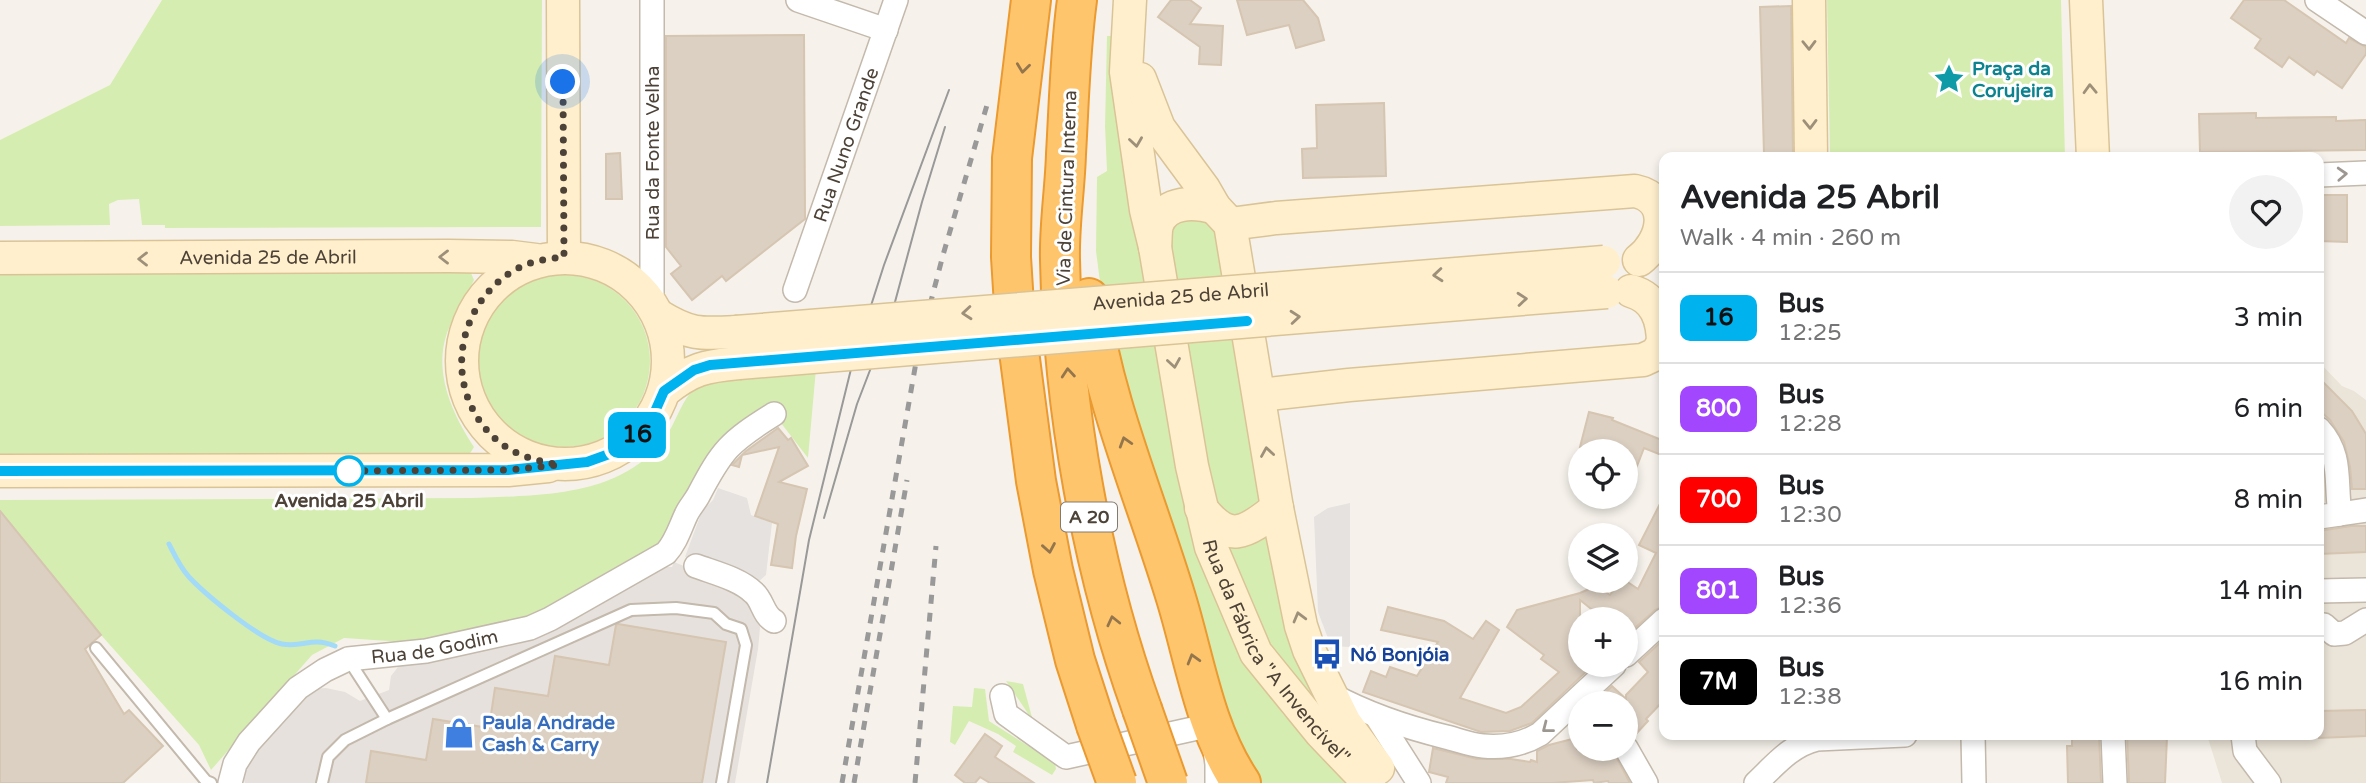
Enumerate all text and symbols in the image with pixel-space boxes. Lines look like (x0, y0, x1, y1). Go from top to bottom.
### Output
one-way arrow (1801, 40, 1817, 51)
place label: Praça da Corujeira (1972, 58, 2054, 103)
one-way arrow (1015, 62, 1030, 74)
place icon: Praça da Corujeira (1932, 62, 1966, 96)
your location (545, 64, 580, 99)
street label: Rua Nuno Grande (810, 65, 884, 225)
street label: Rua da Fonte Velha (642, 66, 664, 240)
one-way arrow (2082, 84, 2097, 95)
street label: Via de Cintura Interna (1053, 90, 1081, 286)
one-way arrow (1803, 119, 1818, 130)
one-way arrow (1129, 137, 1144, 148)
one-way arrow (2337, 166, 2348, 181)
button: heart (2229, 175, 2303, 249)
text: Avenida 25 Abril (1680, 178, 1940, 217)
text: Walk · 4 min · 260 m (1680, 224, 1901, 252)
street label: Avenida 25 de Abril (179, 246, 357, 269)
one-way arrow (438, 249, 448, 265)
one-way arrow (137, 251, 147, 267)
one-way arrow (1432, 267, 1443, 282)
street label: Avenida 25 de Abril (1091, 279, 1270, 315)
text: Bus (1778, 288, 1824, 319)
one-way arrow (1517, 292, 1528, 307)
text: 3 min (2234, 302, 2303, 333)
text: 16 (1703, 303, 1734, 332)
one-way arrow (961, 305, 972, 320)
one-way arrow (1290, 310, 1301, 325)
text: 12:25 (1778, 319, 1842, 347)
one-way arrow (1166, 357, 1181, 369)
one-way arrow (1061, 367, 1076, 378)
text: Bus (1778, 379, 1824, 410)
text: 6 min (2234, 393, 2303, 424)
text: 800 (1696, 394, 1741, 423)
text: 12:28 (1778, 410, 1842, 438)
line badge: 16 (606, 412, 668, 458)
text: 16 (622, 420, 652, 449)
one-way arrow (1119, 436, 1133, 449)
map controls (1568, 439, 1638, 761)
button: locate (1568, 439, 1638, 509)
one-way arrow (1260, 446, 1275, 458)
marker: Avenida 25 Abril (334, 456, 364, 486)
text: Bus (1778, 470, 1824, 501)
text: 8 min (2234, 484, 2303, 515)
text: 700 (1696, 485, 1741, 514)
place label: Avenida 25 Abril (274, 490, 424, 512)
text: 12:30 (1778, 501, 1842, 529)
road number: A 20 (1061, 503, 1117, 532)
button: layers (1568, 523, 1638, 593)
street label: Rua da Fábrica "A Invencível" (1198, 537, 1354, 768)
one-way arrow (1040, 542, 1055, 554)
text: Bus (1778, 561, 1824, 592)
text: 14 min (2217, 575, 2303, 606)
text: 801 (1696, 576, 1741, 605)
text: 12:36 (1778, 592, 1842, 620)
button: + (1568, 607, 1638, 677)
one-way arrow (1293, 611, 1307, 623)
one-way arrow (1107, 615, 1122, 627)
street label: Rua de Godim (370, 625, 500, 669)
bus stop icon: Nó Bonjóia (1310, 637, 1344, 671)
place label: Nó Bonjóia (1350, 644, 1449, 667)
text: Bus (1778, 652, 1824, 683)
one-way arrow (1187, 653, 1201, 665)
text: 16 min (2217, 666, 2303, 697)
text: 7M (1699, 667, 1738, 696)
text: 12:38 (1778, 683, 1842, 711)
button: − (1568, 691, 1638, 761)
place label: Paula Andrade Cash & Carry (482, 712, 615, 757)
shop icon: Paula Andrade Cash & Carry (442, 716, 476, 750)
one-way arrow (1542, 720, 1554, 733)

